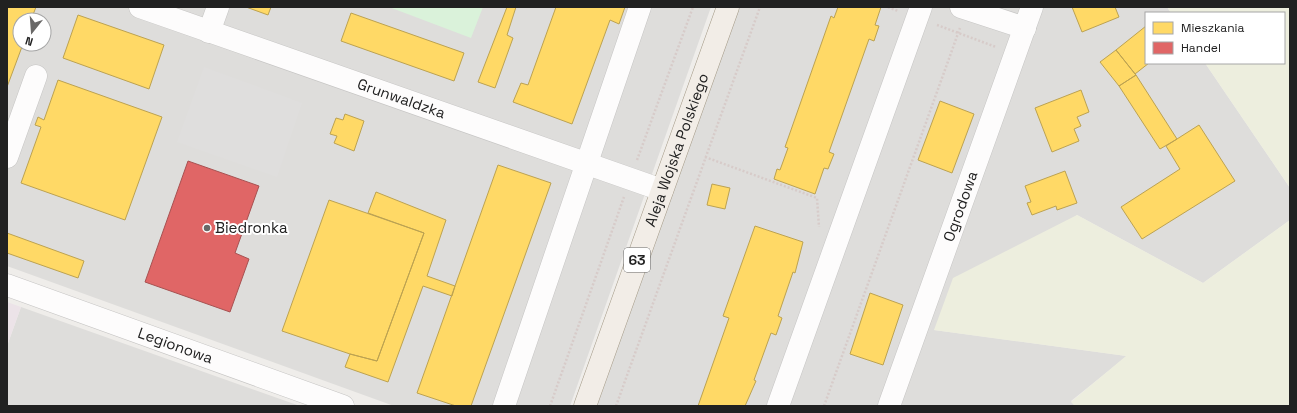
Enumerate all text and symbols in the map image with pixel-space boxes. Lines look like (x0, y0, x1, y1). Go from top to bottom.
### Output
north arrow (12, 12, 52, 52)
legend (1145, 12, 1285, 64)
text: Mieszkania (1181, 20, 1245, 36)
text: N (24, 34, 35, 49)
text: Handel (1181, 40, 1221, 56)
street label: Aleja Wojska Polskiego (640, 71, 713, 229)
street label: Grunwaldzka (355, 74, 449, 122)
street label: Ogrodowa (939, 168, 982, 244)
place label: Biedronka (215, 218, 288, 237)
marker: Biedronka (202, 223, 212, 233)
road number: 63 (624, 248, 650, 272)
street label: Legionowa (135, 323, 216, 368)

